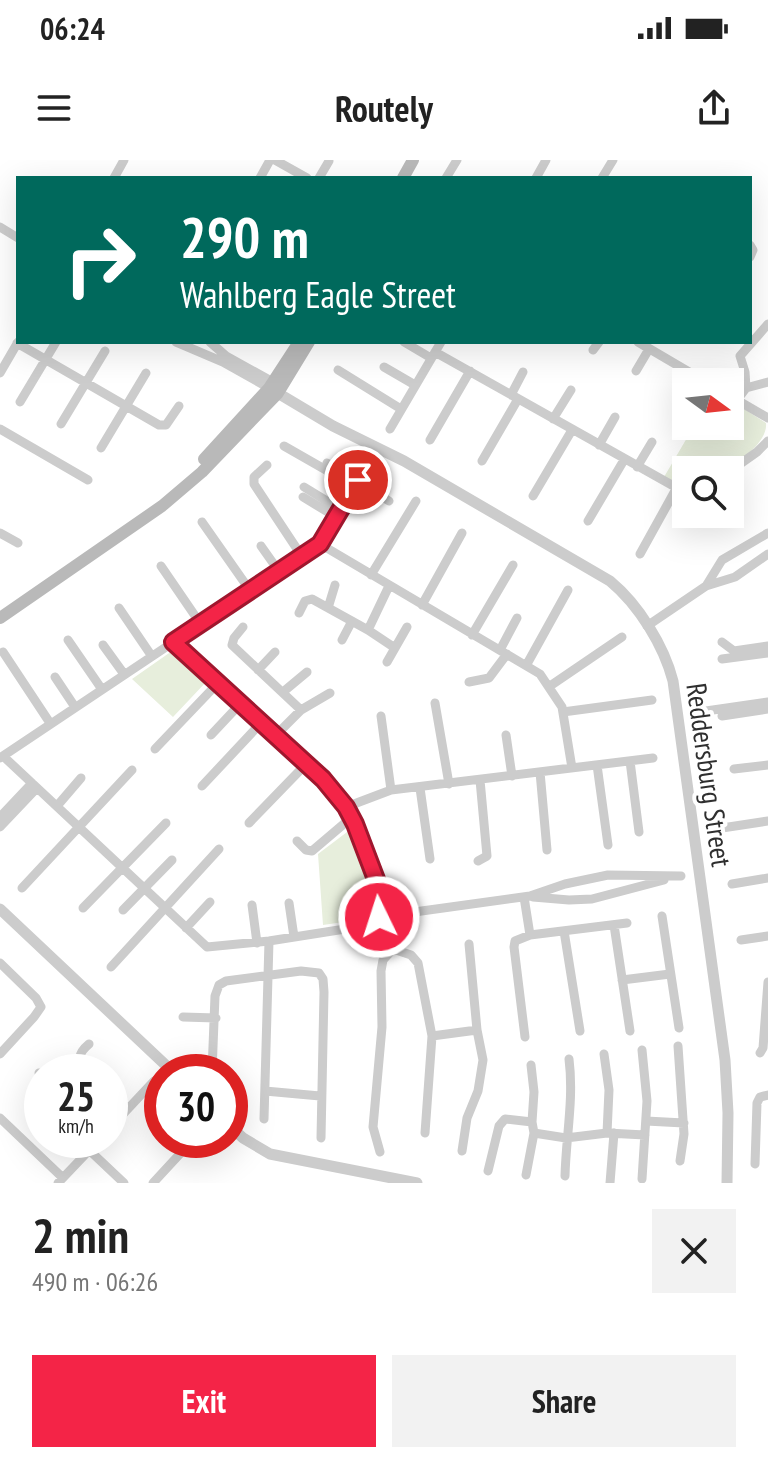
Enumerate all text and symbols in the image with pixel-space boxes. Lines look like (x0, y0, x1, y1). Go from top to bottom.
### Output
text: 06:24 (40, 9, 105, 48)
text: Routely (335, 85, 433, 132)
icon: menu (32, 86, 76, 130)
icon: share (692, 86, 736, 130)
text: 290 m (180, 201, 309, 273)
icon: right (48, 208, 152, 312)
text: Wahlberg Eagle Street (180, 271, 456, 318)
north arrow (672, 368, 744, 440)
map controls (672, 368, 744, 528)
pin (324, 446, 392, 514)
button: search (672, 456, 744, 528)
icon: arrive (336, 458, 380, 502)
street label: Reddersburg Street (678, 681, 741, 869)
position arrow (337, 875, 421, 959)
speed limit sign: 30 (144, 1054, 248, 1158)
text: 25 (57, 1070, 95, 1122)
text: km/h (58, 1113, 94, 1139)
text: 2 min (32, 1204, 129, 1266)
button: close (652, 1209, 736, 1293)
text: 490 m · 06:26 (32, 1265, 158, 1298)
button: Exit (32, 1355, 376, 1447)
button: Share (392, 1355, 736, 1447)

